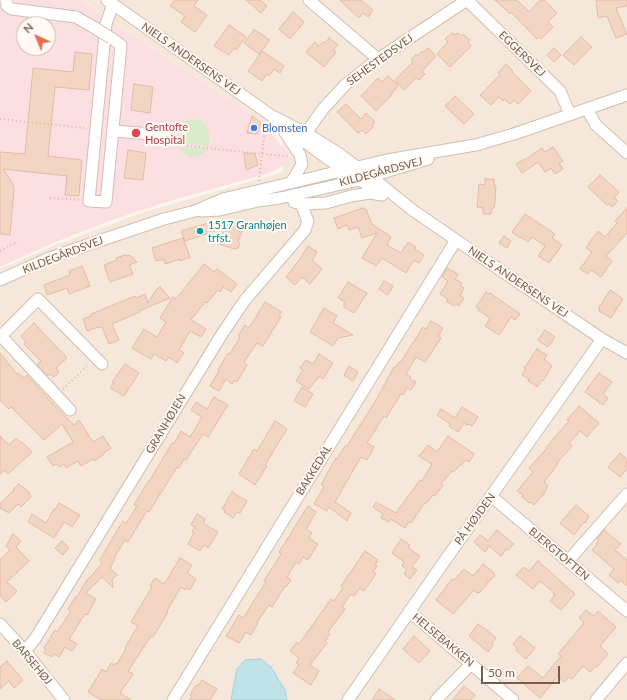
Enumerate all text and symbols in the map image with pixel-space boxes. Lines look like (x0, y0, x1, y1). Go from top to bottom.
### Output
north arrow (16, 16, 56, 56)
text: N (20, 20, 36, 35)
street label: NIELS ANDERSENS VEJ (139, 20, 243, 98)
street label: EGGERSVEJ (496, 28, 548, 80)
street label: SEHESTEDSVEJ (344, 32, 416, 88)
place label: Gentofte Hospital (145, 120, 188, 146)
place label: Blomsten (262, 121, 308, 135)
marker: Blomsten (249, 123, 259, 133)
marker: Gentofte Hospital (130, 127, 142, 139)
street label: KILDEGÅRDSVEJ (338, 155, 424, 189)
place label: 1517 Granhøjen trfst. (208, 218, 287, 244)
marker: 1517 Granhøjen trfst. (195, 226, 205, 236)
street label: KILDEGÅRDSVEJ (21, 234, 105, 276)
street label: NIELS ANDERSENS VEJ (466, 244, 570, 320)
street label: GRANHØJEN (143, 392, 189, 456)
street label: BAKKEDAL (293, 442, 335, 498)
street label: PÅ HØJDEN (452, 490, 498, 548)
street label: BJERGTOFTEN (526, 525, 592, 583)
street label: HELSEBAKKEN (409, 610, 477, 670)
street label: BARSEHØJ (9, 637, 55, 687)
scale bar (483, 658, 562, 684)
text: 50 m (488, 665, 515, 680)

